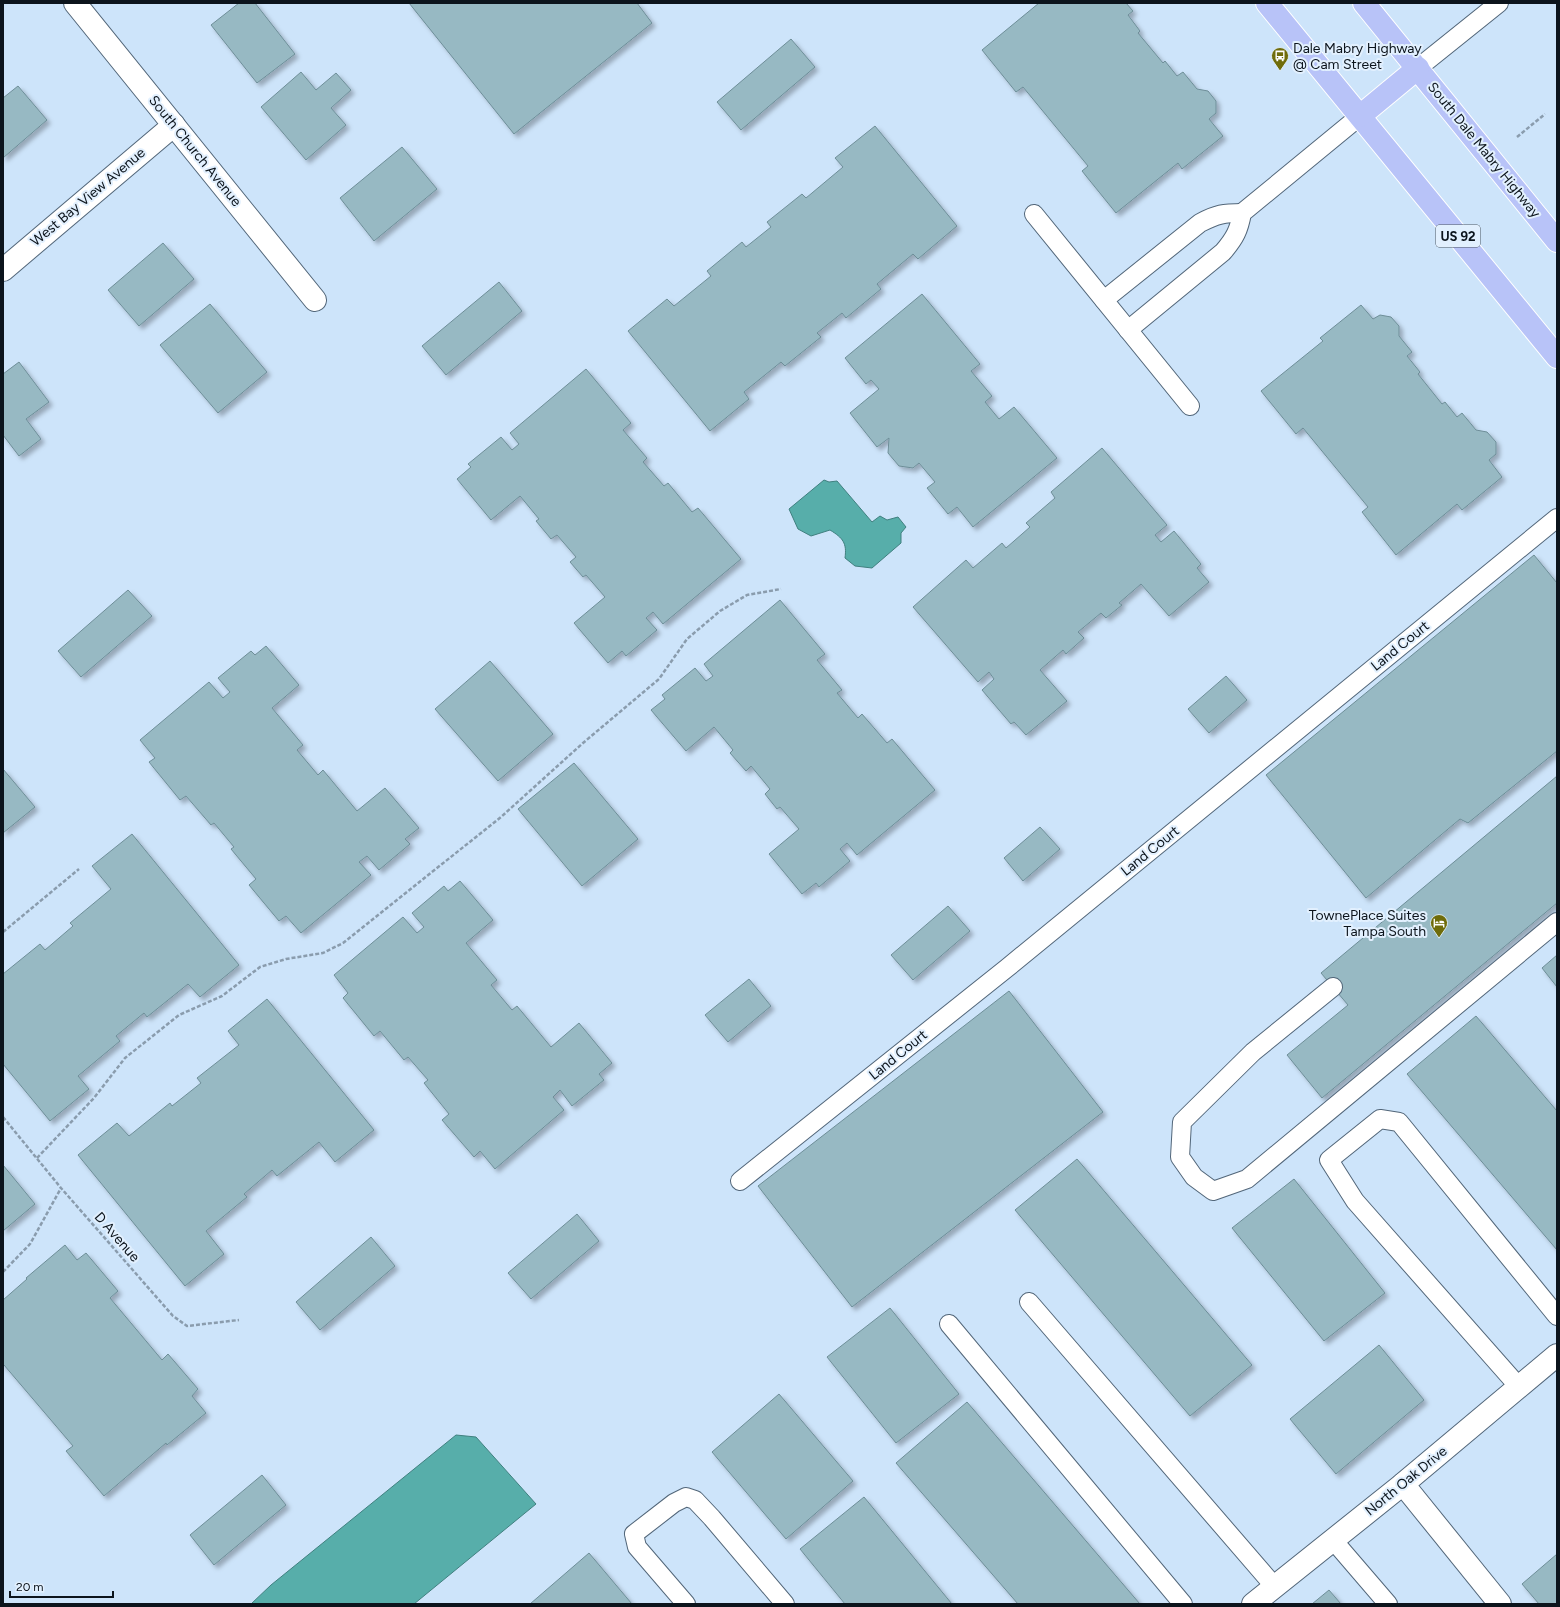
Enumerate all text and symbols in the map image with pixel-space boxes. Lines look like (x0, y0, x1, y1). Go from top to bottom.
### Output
place label: Dale Mabry Highway @ Cam Street (1293, 40, 1422, 73)
bus stop icon: Dale Mabry Highway @ Cam Street (1270, 46, 1290, 71)
street label: South Dale Mabry Highway (1424, 79, 1544, 222)
street label: South Church Avenue (145, 92, 245, 210)
street label: West Bay View Avenue (27, 144, 149, 250)
road number: US 92 (1436, 225, 1480, 247)
street label: Land Court (1367, 617, 1433, 675)
street label: Land Court (1117, 822, 1183, 880)
place label: TownePlace Suites Tampa South (1309, 907, 1426, 940)
hotel icon: TownePlace Suites Tampa South (1429, 913, 1449, 938)
street label: Land Court (865, 1026, 931, 1084)
street label: D Avenue (91, 1209, 143, 1266)
street label: North Oak Drive (1361, 1442, 1451, 1519)
scale bar (10, 1573, 113, 1599)
text: 20 m (16, 1580, 44, 1594)

